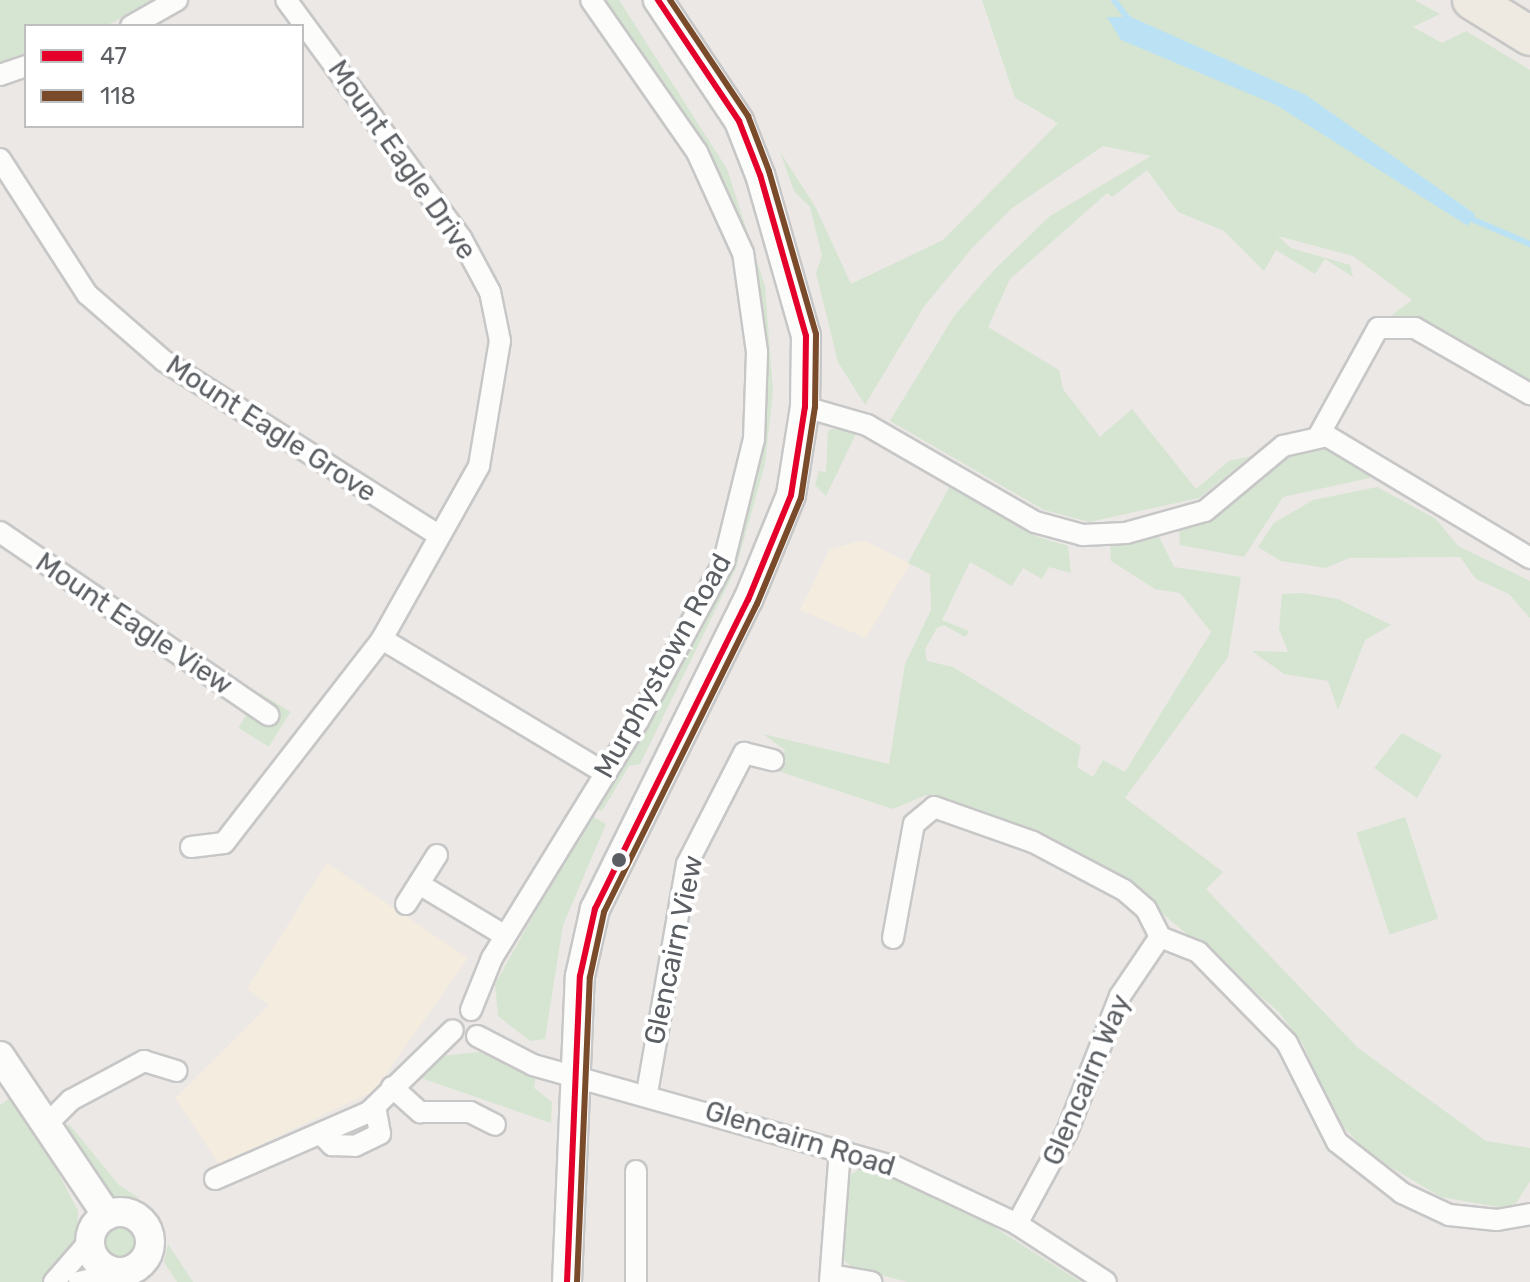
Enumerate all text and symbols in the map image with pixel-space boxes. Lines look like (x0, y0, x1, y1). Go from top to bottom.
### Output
legend (24, 24, 304, 128)
text: 47 (100, 42, 127, 70)
street label: Mount Eagle Drive (321, 54, 483, 266)
text: 118 (100, 82, 136, 110)
street label: Mount Eagle Grove (160, 348, 382, 510)
street label: Mount Eagle View (29, 545, 239, 703)
street label: Murphystown Road (587, 548, 739, 784)
unlabelled marker (611, 852, 627, 868)
street label: Glencairn View (637, 852, 711, 1048)
street label: Glencairn Way (1036, 989, 1138, 1171)
street label: Glencairn Road (701, 1094, 899, 1184)

